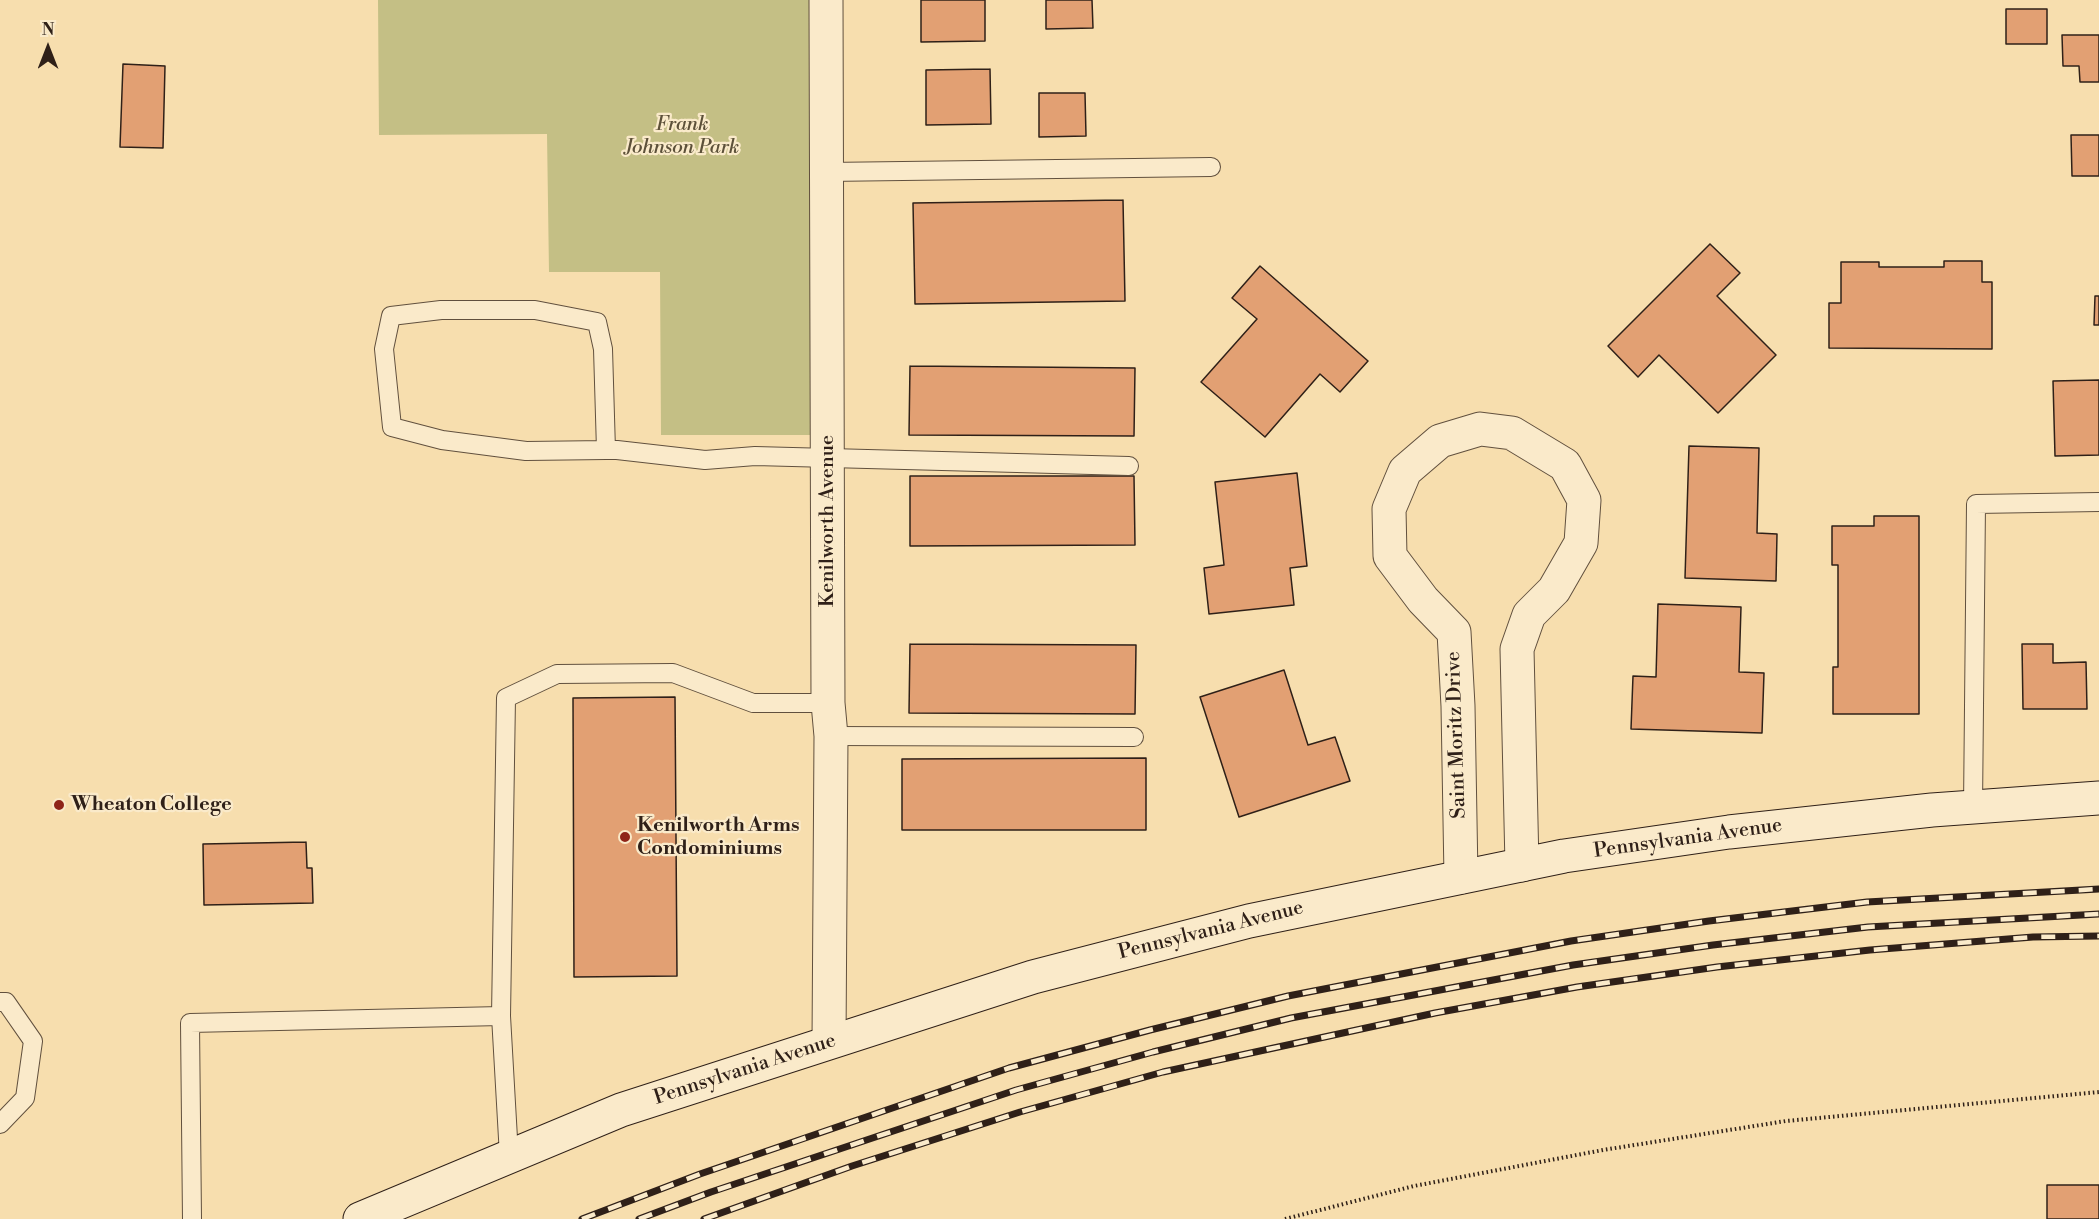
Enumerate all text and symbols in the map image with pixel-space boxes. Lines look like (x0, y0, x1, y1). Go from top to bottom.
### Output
north arrow (18, 18, 78, 78)
text: N (42, 20, 54, 40)
park label: Frank Johnson Park (625, 113, 739, 160)
street label: Kenilworth Avenue (816, 435, 840, 607)
street label: Saint Moritz Drive (1442, 651, 1472, 819)
place label: Wheaton College (71, 793, 232, 817)
marker: Wheaton College (52, 798, 66, 812)
place label: Kenilworth Arms Condominiums (637, 814, 800, 861)
street label: Pennsylvania Avenue (1592, 814, 1784, 864)
marker: Kenilworth Arms Condominiums (618, 830, 632, 844)
street label: Pennsylvania Avenue (1116, 896, 1306, 966)
street label: Pennsylvania Avenue (651, 1029, 839, 1111)

